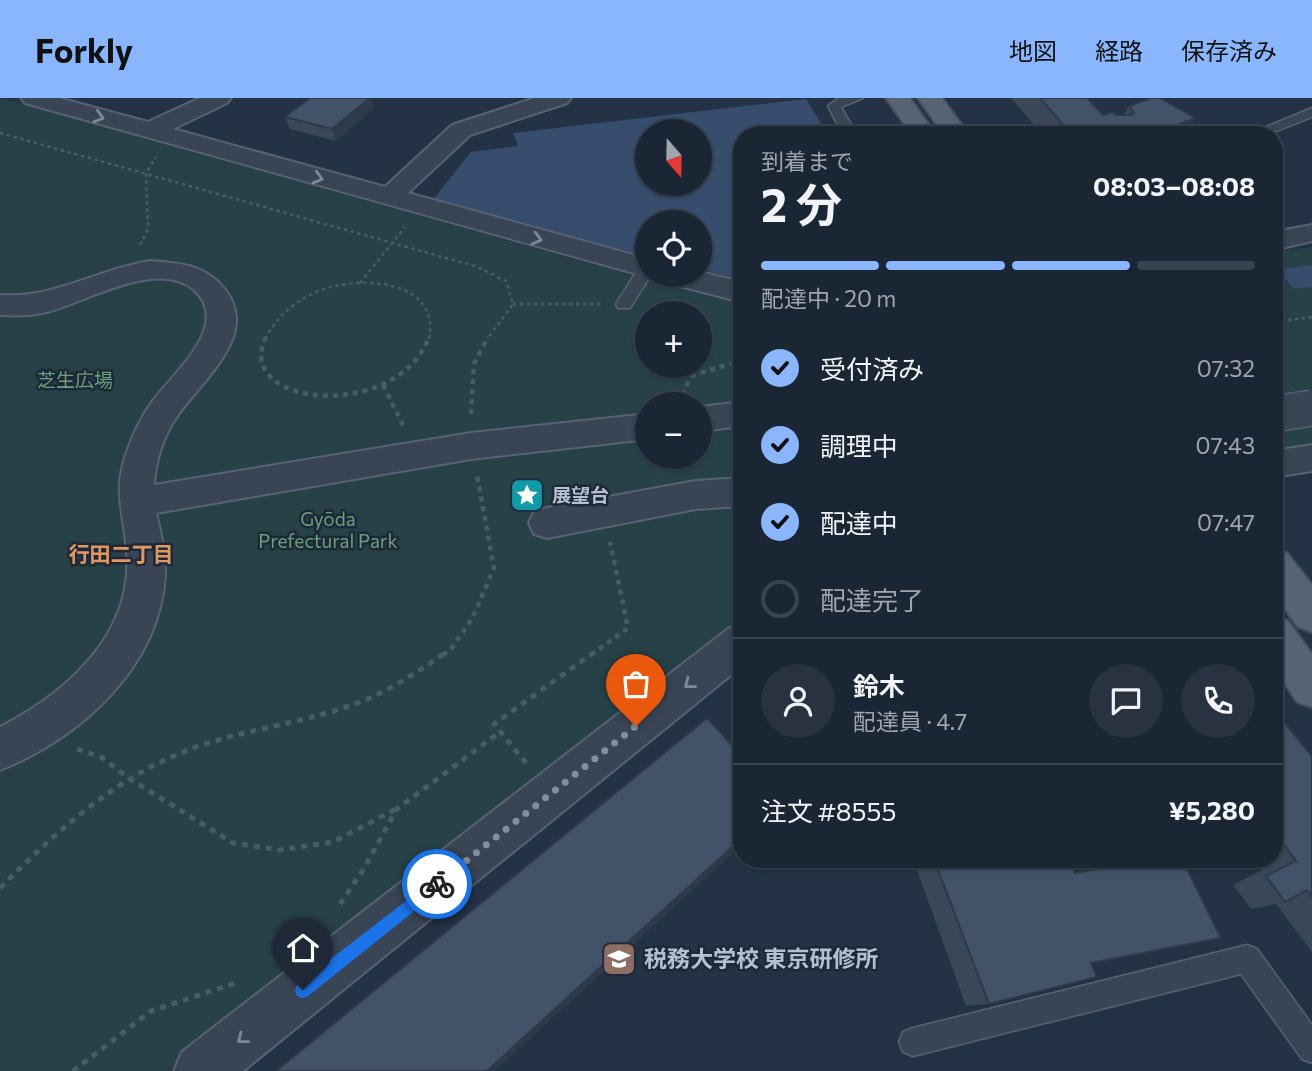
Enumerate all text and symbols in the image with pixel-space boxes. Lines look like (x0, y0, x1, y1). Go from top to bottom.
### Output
text: Forkly (35, 29, 133, 70)
text: 地図 (1009, 36, 1057, 65)
text: 経路 (1095, 36, 1143, 65)
text: 保存済み (1181, 36, 1277, 65)
one-way arrow (93, 108, 105, 123)
north arrow (635, 119, 712, 196)
map controls (635, 119, 712, 469)
text: 到着まで (761, 147, 853, 175)
one-way arrow (312, 170, 324, 184)
text: 08:03–08:08 (1093, 170, 1255, 201)
text: 2 分 (761, 175, 842, 231)
button: locate (635, 210, 712, 287)
one-way arrow (531, 230, 543, 245)
text: 配達中 · 20 m (761, 284, 896, 312)
button: + (635, 301, 712, 378)
icon: check (761, 349, 799, 387)
text: 受付済み (820, 353, 924, 384)
text: 07:32 (1197, 354, 1255, 382)
park label: 芝生広場 (37, 368, 113, 391)
button: − (635, 392, 712, 469)
icon: check (761, 426, 799, 464)
text: 調理中 (820, 430, 898, 461)
text: 07:43 (1196, 431, 1255, 459)
place icon: 展望台 (508, 476, 546, 514)
place label: 展望台 (552, 483, 609, 506)
icon: check (761, 503, 799, 541)
park label: Gyōda Prefectural Park (258, 507, 398, 552)
text: 配達中 (820, 507, 898, 538)
text: 07:47 (1197, 508, 1255, 536)
district label: 行田二丁目 (69, 541, 174, 566)
text: 配達完了 (820, 584, 924, 615)
pin (606, 654, 666, 726)
button: person (761, 664, 835, 738)
button: chat (1089, 664, 1163, 738)
button: phone (1181, 664, 1255, 738)
icon: bag (617, 665, 655, 703)
text: 鈴木 (853, 670, 905, 701)
one-way arrow (684, 676, 697, 688)
text: 配達員 · 4.7 (853, 707, 967, 735)
text: ¥5,280 (1169, 794, 1255, 825)
text: 注文 #8555 (761, 795, 896, 826)
courier (402, 849, 472, 919)
icon: bike (418, 865, 456, 903)
pin (273, 918, 333, 990)
icon: home (284, 929, 322, 967)
school or university icon: 税務大学校 東京研修所 (600, 940, 638, 978)
place label: 税務大学校 東京研修所 (644, 944, 878, 972)
one-way arrow (237, 1030, 249, 1043)

